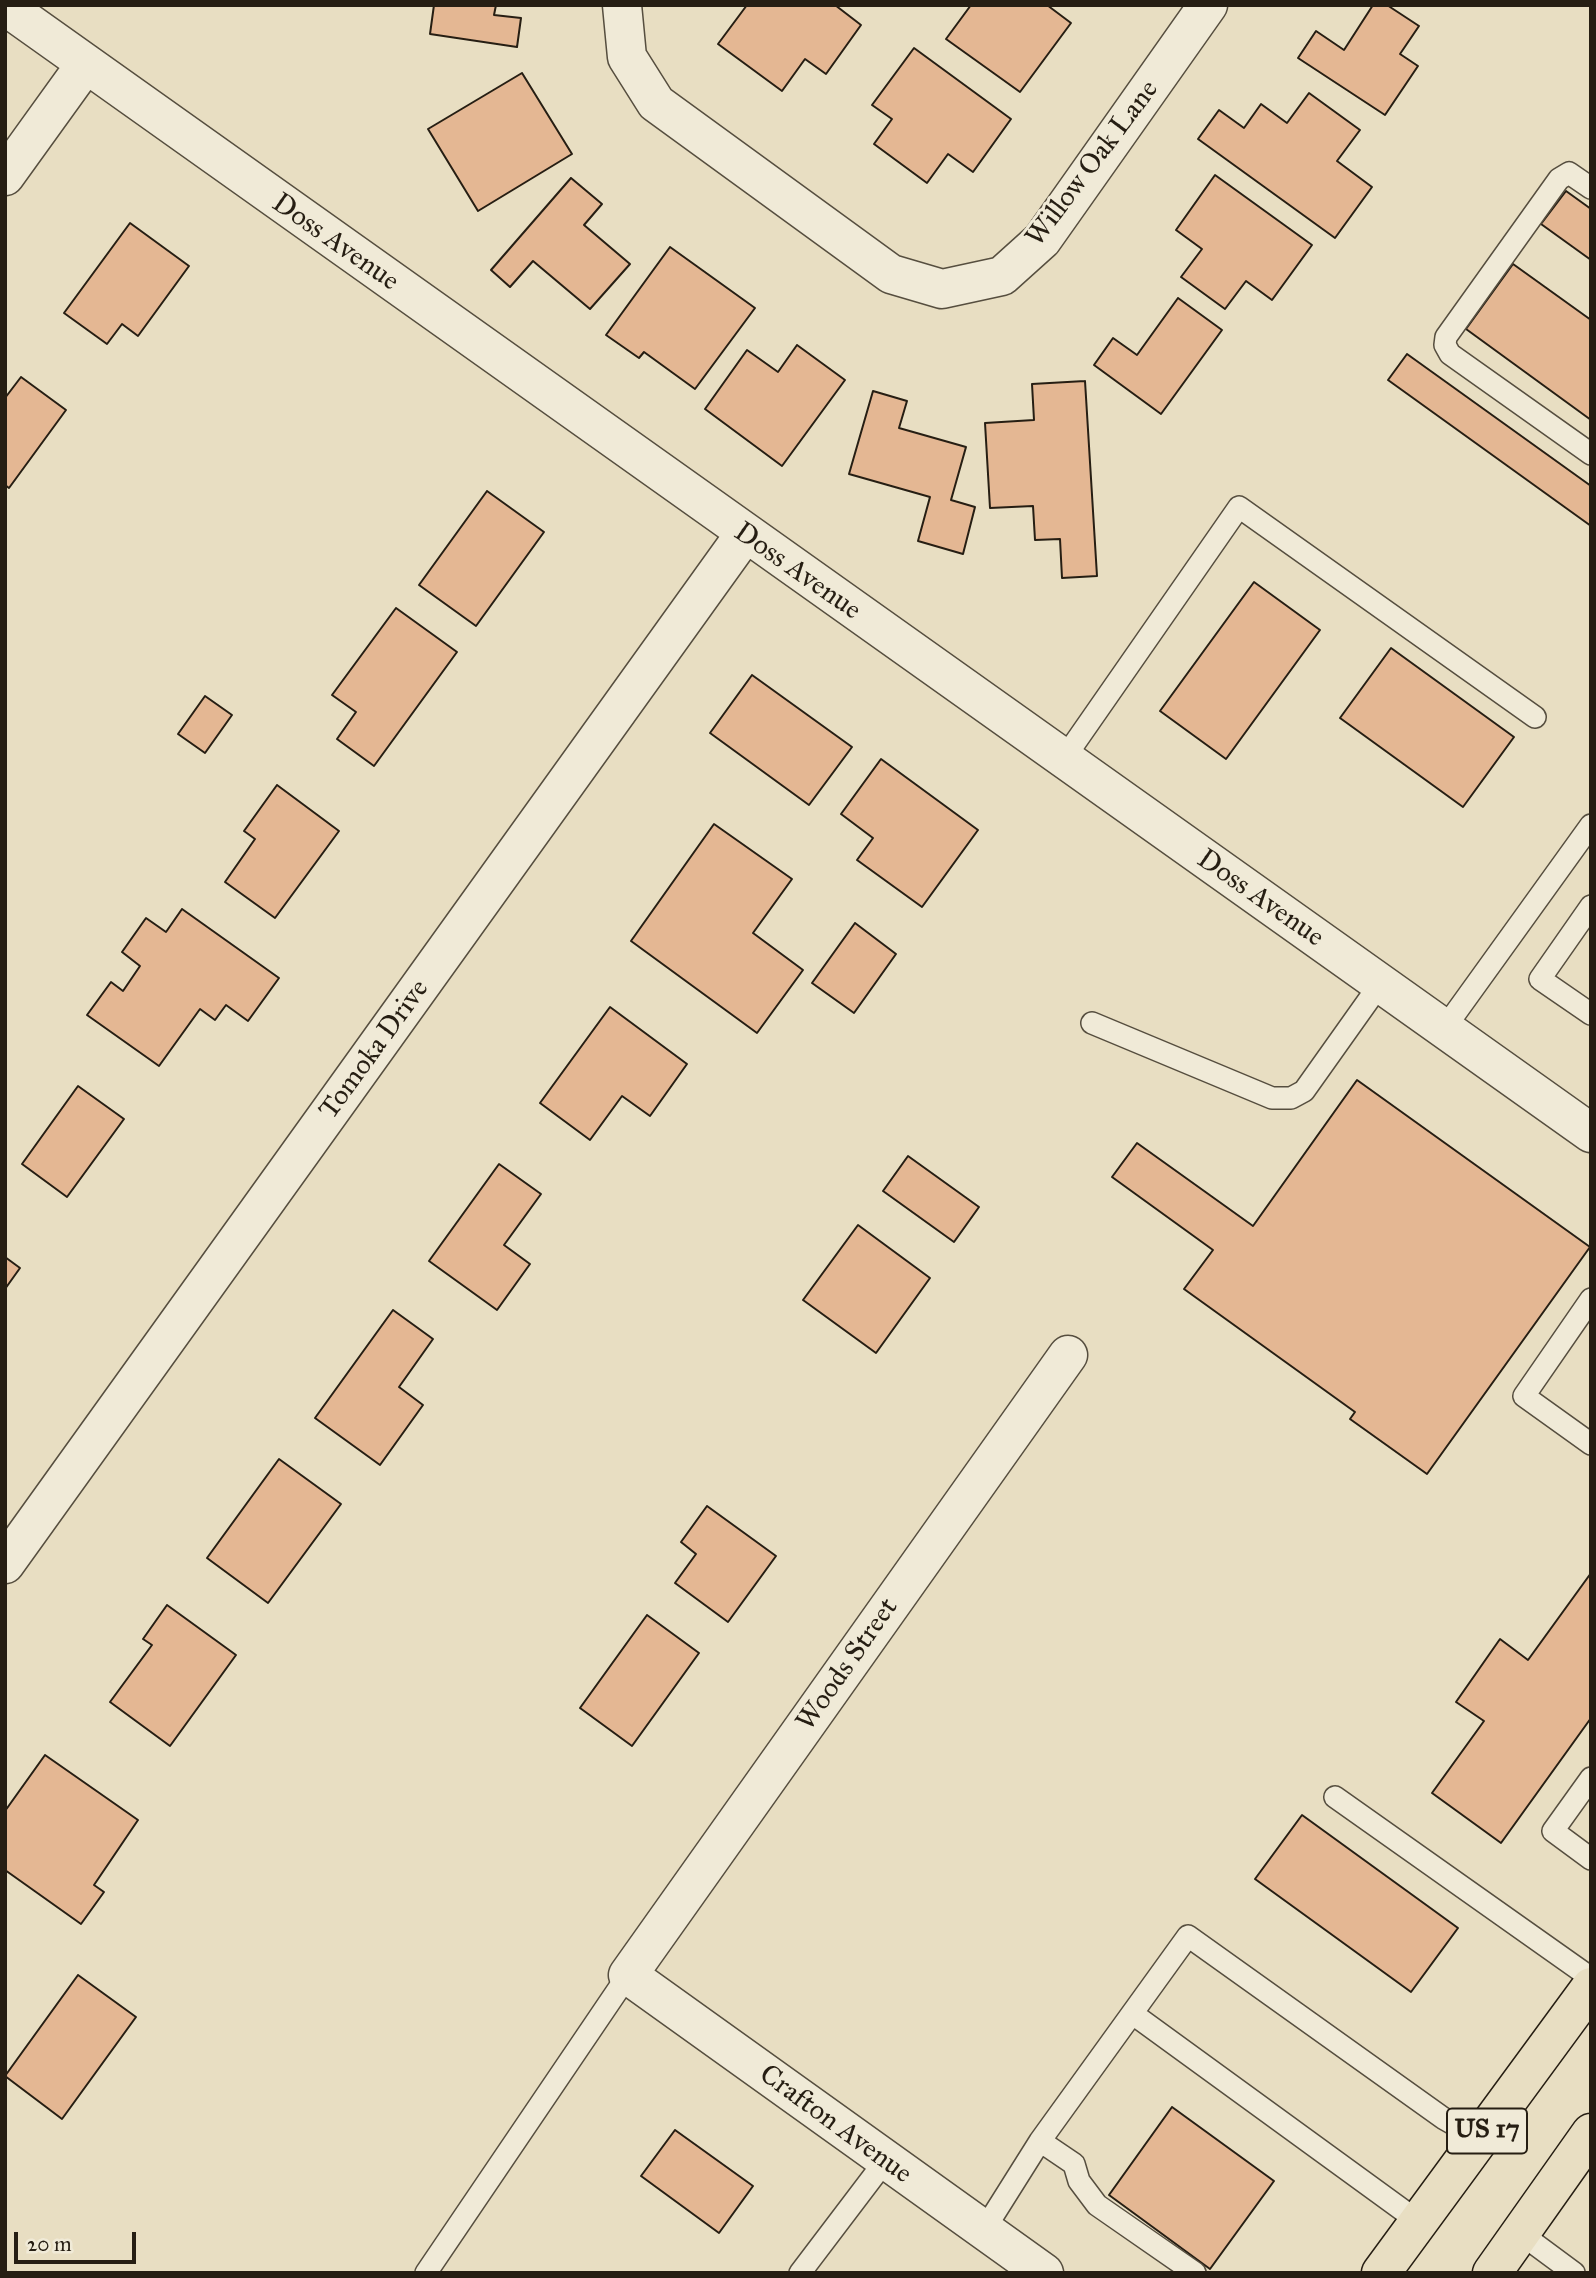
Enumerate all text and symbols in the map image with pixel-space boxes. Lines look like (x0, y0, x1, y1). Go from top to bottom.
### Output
street label: Willow Oak Lane (1020, 74, 1166, 254)
street label: Doss Avenue (265, 187, 405, 299)
street label: Doss Avenue (727, 516, 867, 628)
street label: Doss Avenue (1190, 843, 1330, 955)
street label: Tomoka Drive (313, 974, 437, 1126)
street label: Woods Street (790, 1592, 906, 1738)
street label: Crafton Avenue (752, 2058, 918, 2192)
road number: US 17 (1447, 2108, 1527, 2154)
scale bar (18, 2218, 140, 2262)
text: 20 m (27, 2231, 72, 2257)

